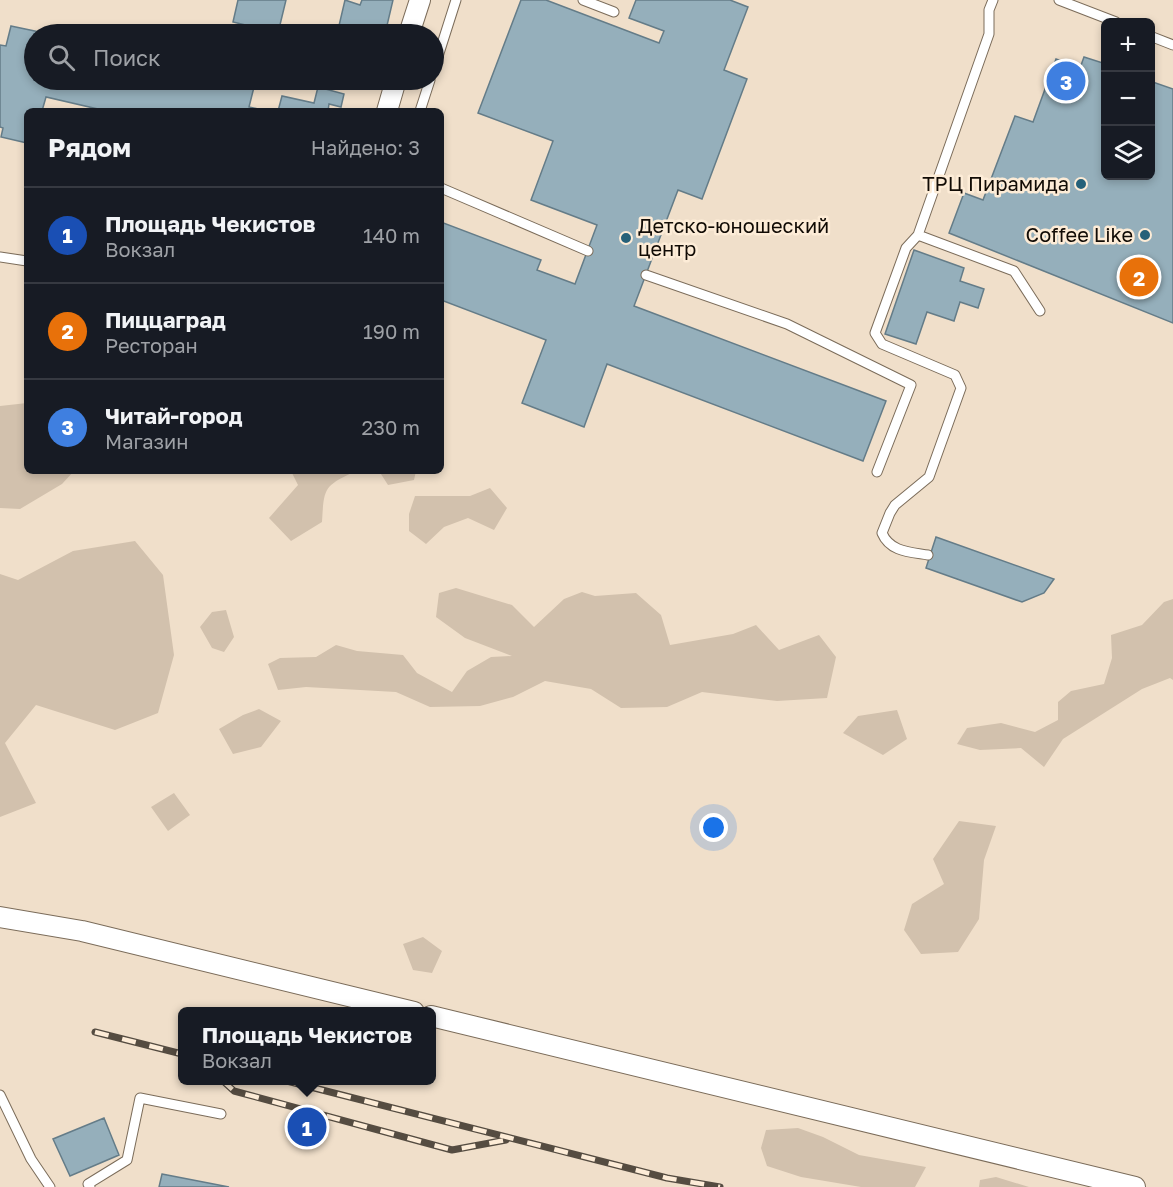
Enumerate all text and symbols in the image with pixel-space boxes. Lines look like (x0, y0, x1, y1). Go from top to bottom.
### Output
map controls (1101, 18, 1155, 180)
button: + (1101, 18, 1155, 72)
search box (24, 24, 444, 90)
icon: search (45, 41, 78, 74)
text: Поиск (93, 44, 161, 71)
pin: 3 (1046, 58, 1086, 104)
button: − (1101, 72, 1155, 126)
button: layers (1101, 126, 1155, 180)
text: Рядом (48, 132, 131, 163)
text: Найдено: 3 (311, 135, 420, 159)
place label: ТРЦ Пирамида (922, 171, 1069, 195)
marker: ТРЦ Пирамида (1074, 177, 1088, 191)
text: Площадь Чекистов (105, 210, 315, 237)
place label: Детско-юношеский центр (638, 213, 829, 260)
place label: Coffee Like (1026, 222, 1133, 246)
text: 1 (62, 223, 73, 247)
text: 140 m (363, 223, 420, 247)
marker: Coffee Like (1138, 228, 1152, 242)
marker: Детско-юношеский центр (619, 231, 633, 245)
text: Вокзал (105, 237, 175, 261)
pin: 2 (1120, 254, 1158, 300)
text: Пиццаград (105, 306, 226, 333)
text: 2 (61, 319, 74, 343)
text: 190 m (363, 319, 420, 343)
text: Ресторан (105, 333, 198, 357)
text: Читай-город (105, 402, 242, 429)
text: 3 (61, 415, 74, 439)
text: 230 m (362, 415, 420, 439)
text: Магазин (105, 429, 189, 453)
your location (699, 813, 728, 842)
popup (178, 1007, 436, 1085)
text: Площадь Чекистов (202, 1021, 412, 1048)
text: Вокзал (202, 1048, 272, 1072)
pin: 1 (288, 1104, 326, 1150)

